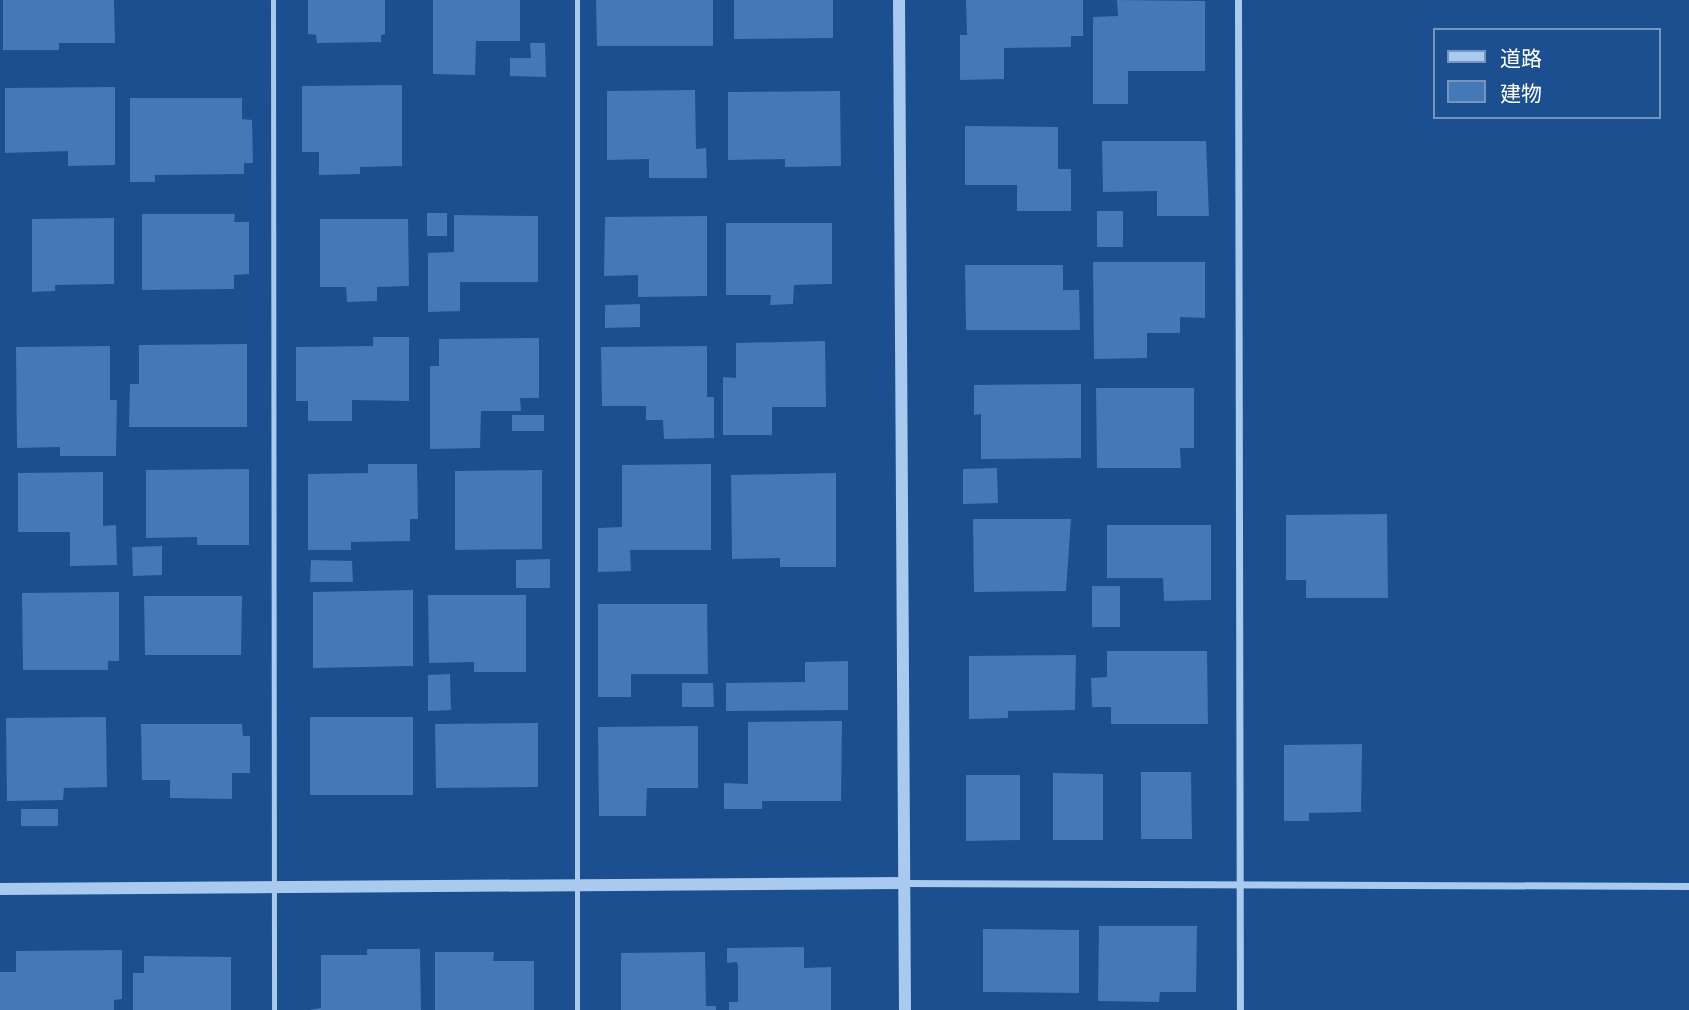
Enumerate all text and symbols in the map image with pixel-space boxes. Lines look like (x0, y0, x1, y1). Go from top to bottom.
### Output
legend (1434, 28, 1661, 119)
text: 道路 (1500, 45, 1542, 70)
text: 建物 (1500, 80, 1542, 105)

